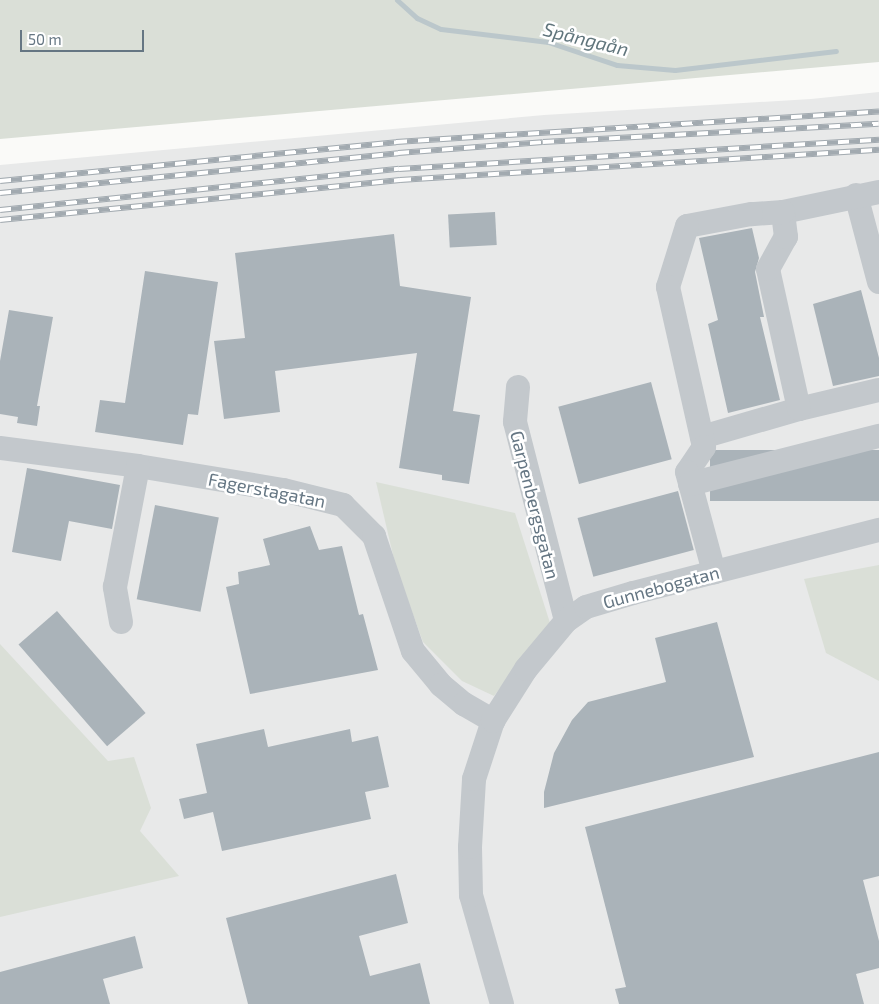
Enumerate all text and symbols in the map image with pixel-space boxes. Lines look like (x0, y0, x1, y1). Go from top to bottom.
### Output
water label: Spångaån (541, 17, 631, 61)
scale bar (22, 20, 146, 52)
text: 50 m (28, 30, 62, 48)
street label: Garpenbergsgatan (506, 429, 564, 581)
street label: Fagerstagatan (207, 468, 327, 512)
street label: Gunnebogatan (600, 561, 722, 613)

